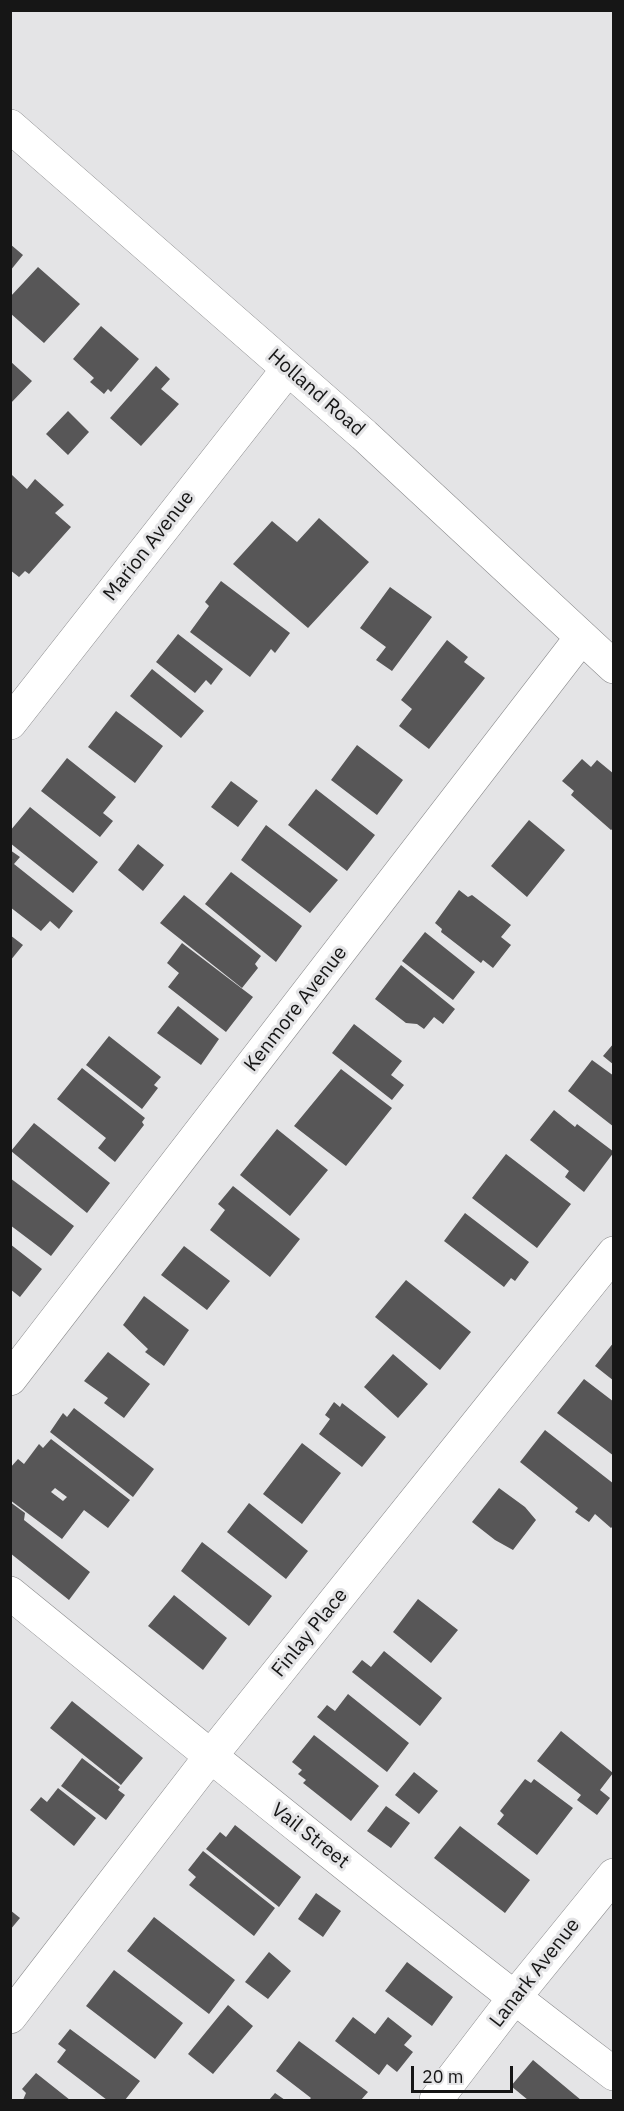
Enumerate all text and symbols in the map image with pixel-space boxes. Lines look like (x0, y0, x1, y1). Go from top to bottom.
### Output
street label: Holland Road (263, 344, 369, 442)
street label: Marion Avenue (99, 486, 199, 606)
street label: Kenmore Avenue (239, 941, 353, 1077)
street label: Finlay Place (267, 1584, 353, 1682)
street label: Vail Street (266, 1798, 354, 1874)
street label: Lanark Avenue (485, 1914, 585, 2032)
scale bar (414, 2054, 516, 2092)
text: 20 m (422, 2065, 464, 2088)

